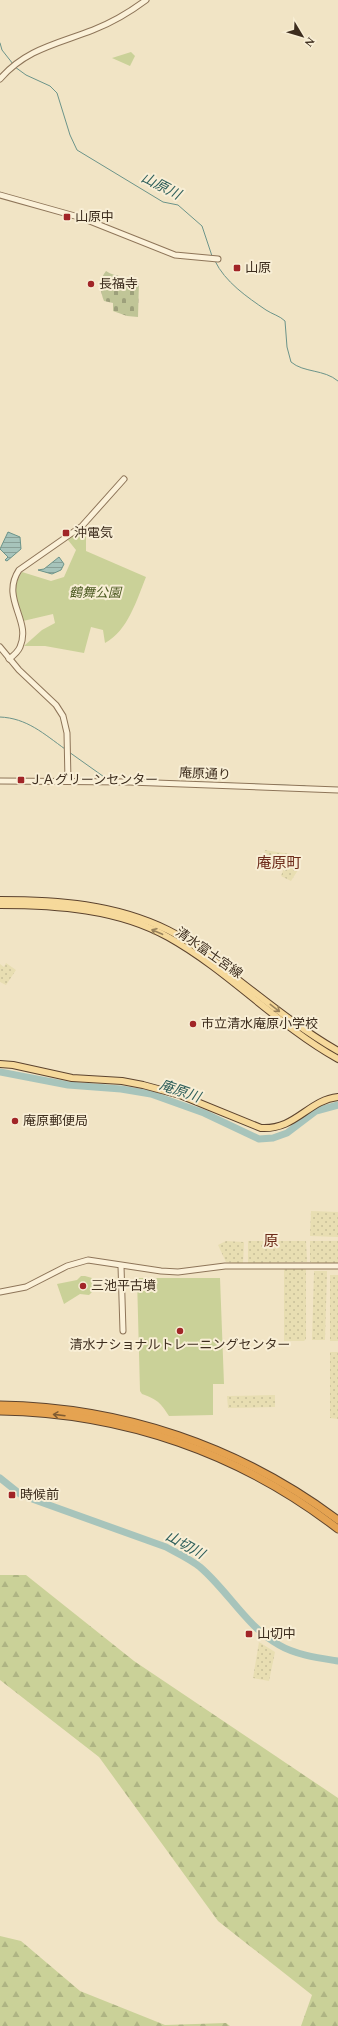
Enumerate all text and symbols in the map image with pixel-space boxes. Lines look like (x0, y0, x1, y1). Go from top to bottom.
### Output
north arrow (282, 16, 322, 56)
text: N (300, 33, 319, 51)
water label: 山原川 (138, 167, 186, 206)
place label: 山原中 (75, 207, 114, 227)
marker: 山原中 (62, 212, 72, 222)
place label: 山原 (245, 258, 271, 278)
marker: 山原 (232, 263, 242, 273)
place label: 長福寺 (99, 274, 138, 294)
marker: 長福寺 (86, 279, 96, 289)
place label: 沖電気 (74, 523, 113, 543)
marker: 沖電気 (61, 528, 71, 538)
park label: 鶴舞公園 (69, 583, 123, 603)
street label: 庵原通り (179, 763, 231, 785)
place label: ＪＡグリーンセンター (29, 770, 158, 790)
marker: ＪＡグリーンセンター (16, 775, 26, 785)
district label: 庵原町 (256, 852, 302, 875)
street label: 清水富士宮線 (171, 922, 247, 984)
one-way arrow (152, 928, 164, 935)
one-way arrow (269, 1004, 280, 1013)
place label: 市立清水庵原小学校 (201, 1014, 318, 1034)
marker: 市立清水庵原小学校 (188, 1019, 198, 1029)
water label: 庵原川 (157, 1074, 205, 1108)
place label: 庵原郵便局 (23, 1111, 88, 1131)
marker: 庵原郵便局 (10, 1116, 20, 1126)
district label: 原 (263, 1230, 279, 1253)
place label: 三池平古墳 (91, 1276, 156, 1296)
marker: 三池平古墳 (78, 1281, 88, 1291)
marker: 清水ナショナルトレーニングセンター (175, 1326, 185, 1336)
place label: 清水ナショナルトレーニングセンター (69, 1335, 291, 1355)
one-way arrow (53, 1411, 66, 1419)
place label: 時候前 (20, 1485, 59, 1505)
marker: 時候前 (7, 1490, 17, 1500)
water label: 山切川 (162, 1526, 210, 1565)
place label: 山切中 (257, 1624, 296, 1644)
marker: 山切中 (244, 1629, 254, 1639)

